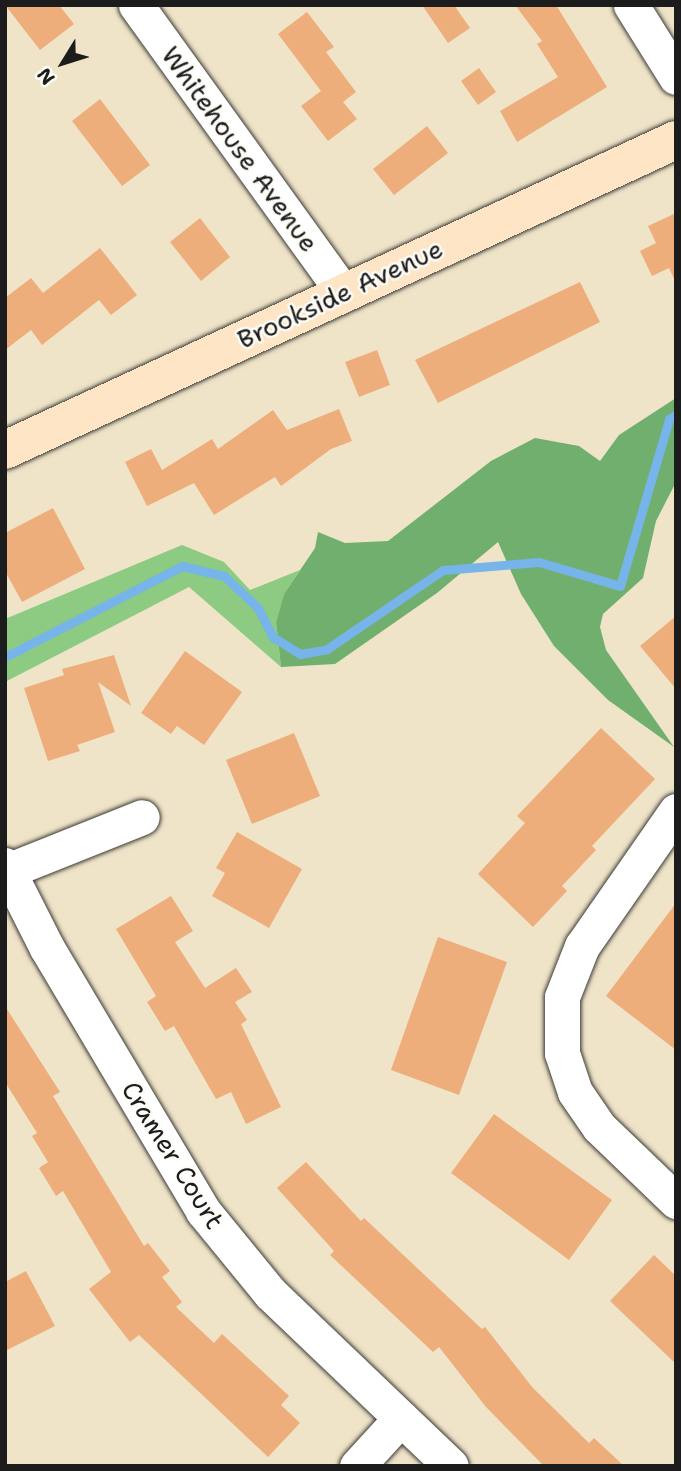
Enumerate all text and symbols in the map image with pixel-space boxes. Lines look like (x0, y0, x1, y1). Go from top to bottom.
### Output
north arrow (28, 28, 98, 98)
street label: Whitehouse Avenue (155, 40, 325, 258)
text: N (32, 63, 61, 90)
street label: Brookside Avenue (232, 233, 448, 355)
street label: Cramer Court (115, 1075, 231, 1235)

